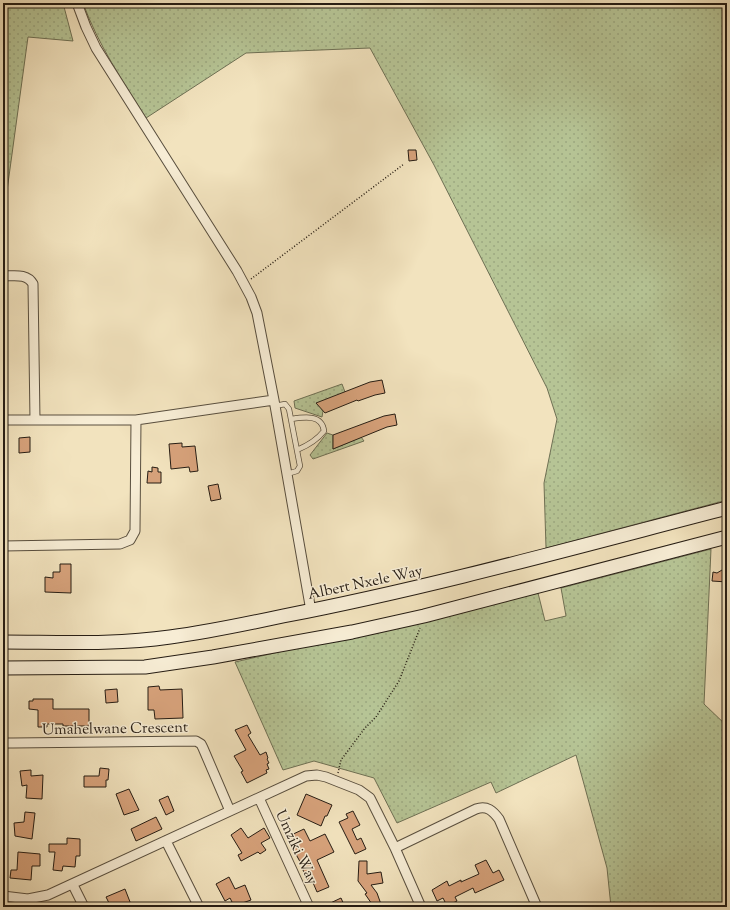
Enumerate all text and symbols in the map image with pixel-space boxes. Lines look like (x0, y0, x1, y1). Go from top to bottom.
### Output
street label: Albert Nxele Way (306, 561, 425, 606)
street label: Umahelwane Crescent (42, 718, 188, 741)
street label: Umziki Way (269, 807, 322, 889)

